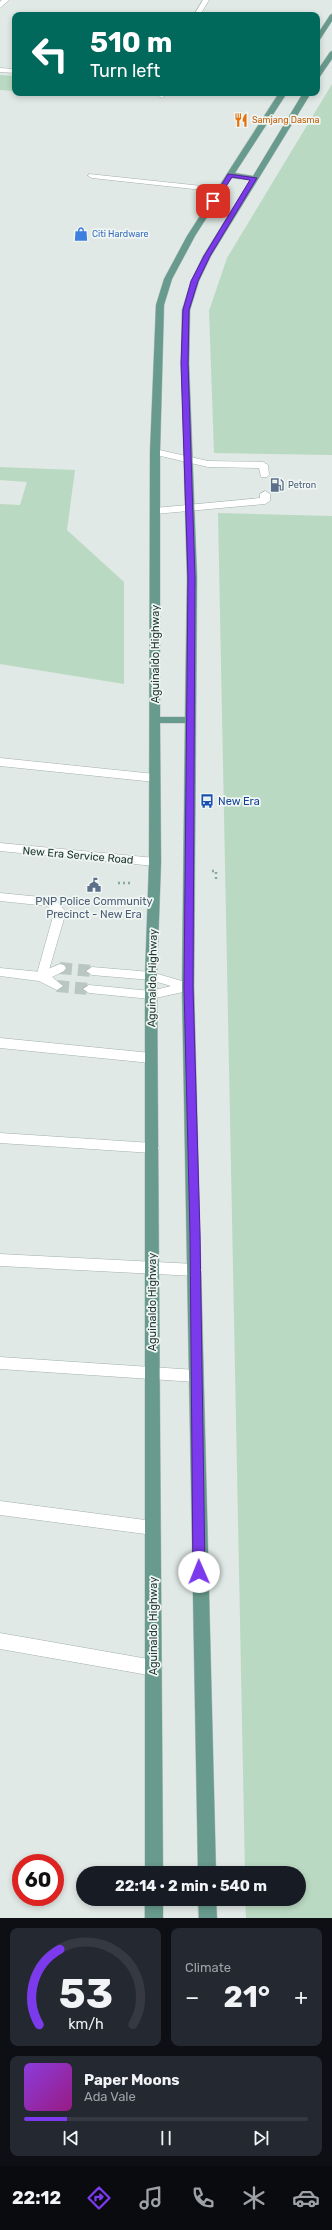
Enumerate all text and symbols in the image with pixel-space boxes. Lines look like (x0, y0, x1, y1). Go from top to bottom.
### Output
text: 510 m (90, 26, 172, 59)
icon: left (24, 28, 76, 80)
text: Turn left (90, 60, 160, 82)
restaurant icon: Samjang Dasma (233, 112, 249, 128)
place label: Samjang Dasma (252, 115, 320, 125)
pin (196, 184, 230, 218)
icon: arrive (202, 190, 224, 212)
shop icon: Citi Hardware (73, 226, 89, 242)
place label: Citi Hardware (92, 229, 149, 239)
fuel station icon: Petron (269, 477, 285, 493)
place label: Petron (288, 480, 316, 490)
street label: Aguinaldo Highway (149, 605, 162, 703)
bus stop icon: New Era (199, 793, 215, 809)
place label: New Era (218, 795, 260, 808)
street label: New Era Service Road (22, 844, 134, 867)
public building icon: PNP Police Community Precinct - New Era (86, 877, 102, 893)
place label: PNP Police Community Precinct - New Era (35, 895, 153, 921)
street label: Aguinaldo Highway (145, 929, 160, 1027)
street label: Aguinaldo Highway (146, 1253, 159, 1351)
position arrow (178, 1551, 220, 1593)
street label: Aguinaldo Highway (147, 1577, 160, 1675)
speed limit sign: 60 (12, 1854, 64, 1906)
text: 22:14 · 2 min · 540 m (115, 1877, 267, 1895)
text: Climate (185, 1960, 231, 1975)
text: 53 (58, 1969, 113, 2018)
text: 21° (223, 1979, 270, 2015)
text: − (185, 1984, 199, 2011)
text: + (294, 1984, 308, 2011)
text: km/h (68, 2016, 103, 2033)
text: Paper Moons (84, 2071, 180, 2089)
text: Ada Vale (84, 2089, 136, 2104)
icon: previous (60, 2127, 82, 2149)
icon: pause (155, 2127, 177, 2149)
icon: next (250, 2127, 272, 2149)
icon: directions (85, 2184, 113, 2212)
icon: music (137, 2184, 165, 2212)
icon: phone (189, 2184, 217, 2212)
icon: climate (240, 2184, 268, 2212)
icon: car (292, 2184, 320, 2212)
text: 22:12 (12, 2187, 61, 2209)

